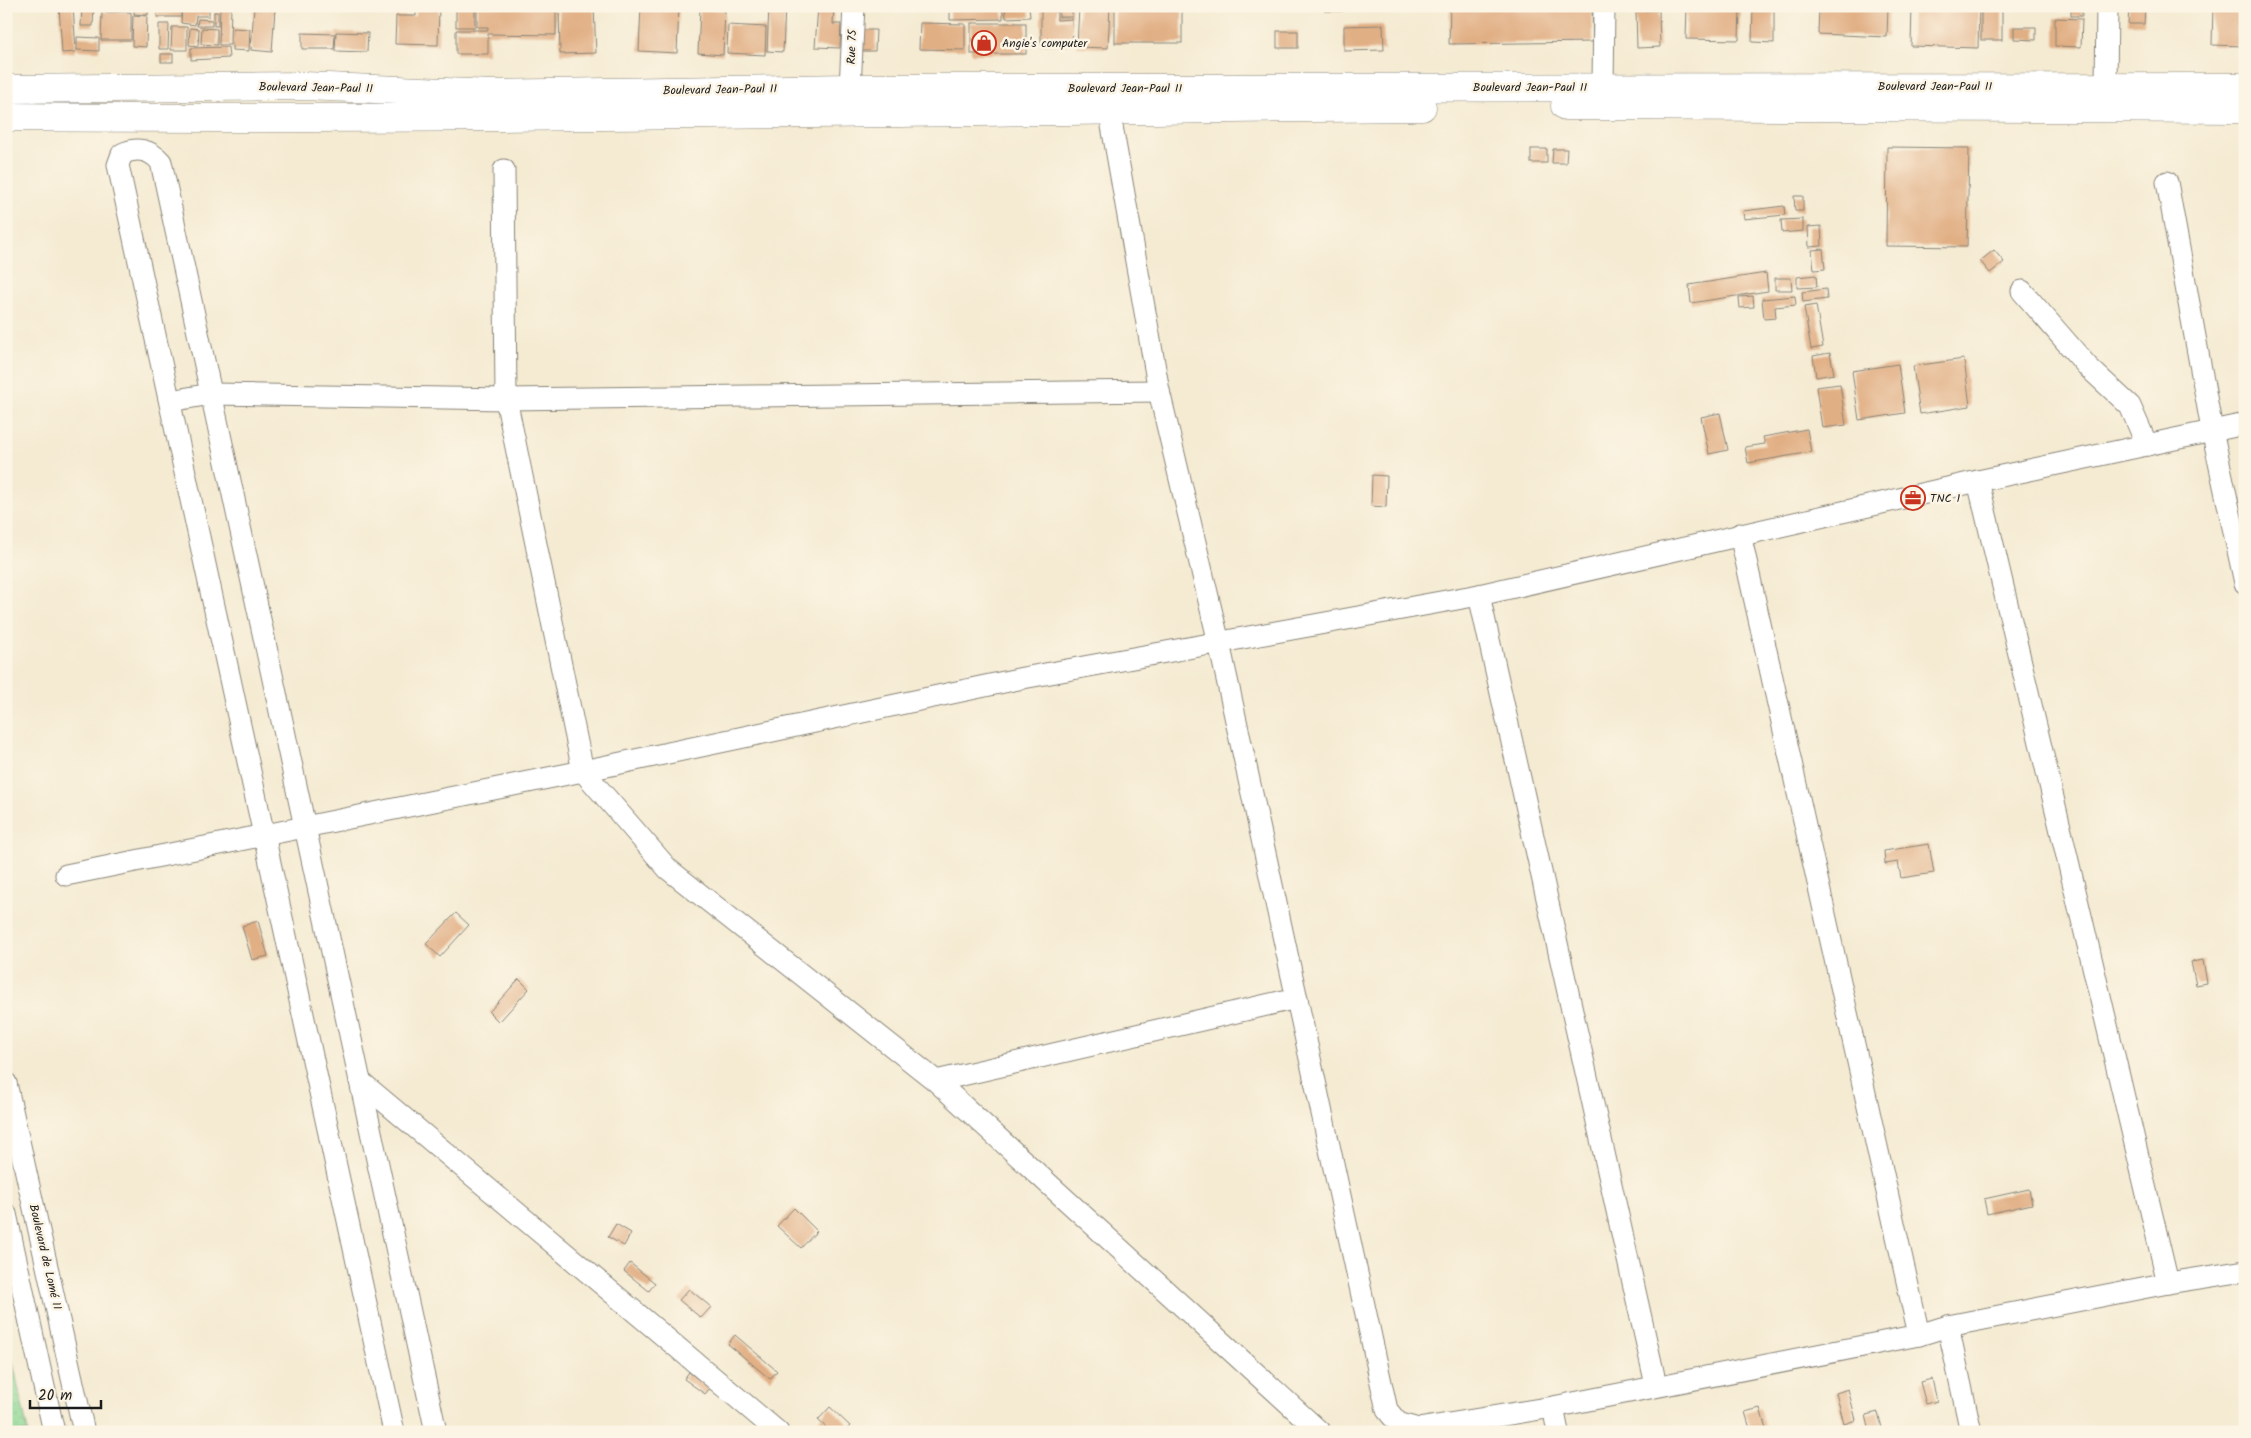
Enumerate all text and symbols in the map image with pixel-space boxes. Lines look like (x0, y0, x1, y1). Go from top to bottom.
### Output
street label: Rue 75 (842, 28, 862, 65)
shop icon: Angie's computer (971, 30, 997, 56)
place label: Angie's computer (1002, 34, 1088, 53)
street label: Boulevard Jean-Paul II (1878, 77, 1992, 96)
street label: Boulevard Jean-Paul II (259, 78, 374, 99)
street label: Boulevard Jean-Paul II (1473, 78, 1587, 97)
street label: Boulevard Jean-Paul II (663, 79, 778, 100)
street label: Boulevard Jean-Paul II (1068, 79, 1182, 98)
office icon: TNC 1 (1900, 485, 1926, 511)
place label: TNC 1 (1930, 489, 1961, 508)
street label: Boulevard de Lomé II (24, 1202, 66, 1312)
scale bar (30, 1378, 101, 1410)
text: 20 m (38, 1384, 72, 1408)

